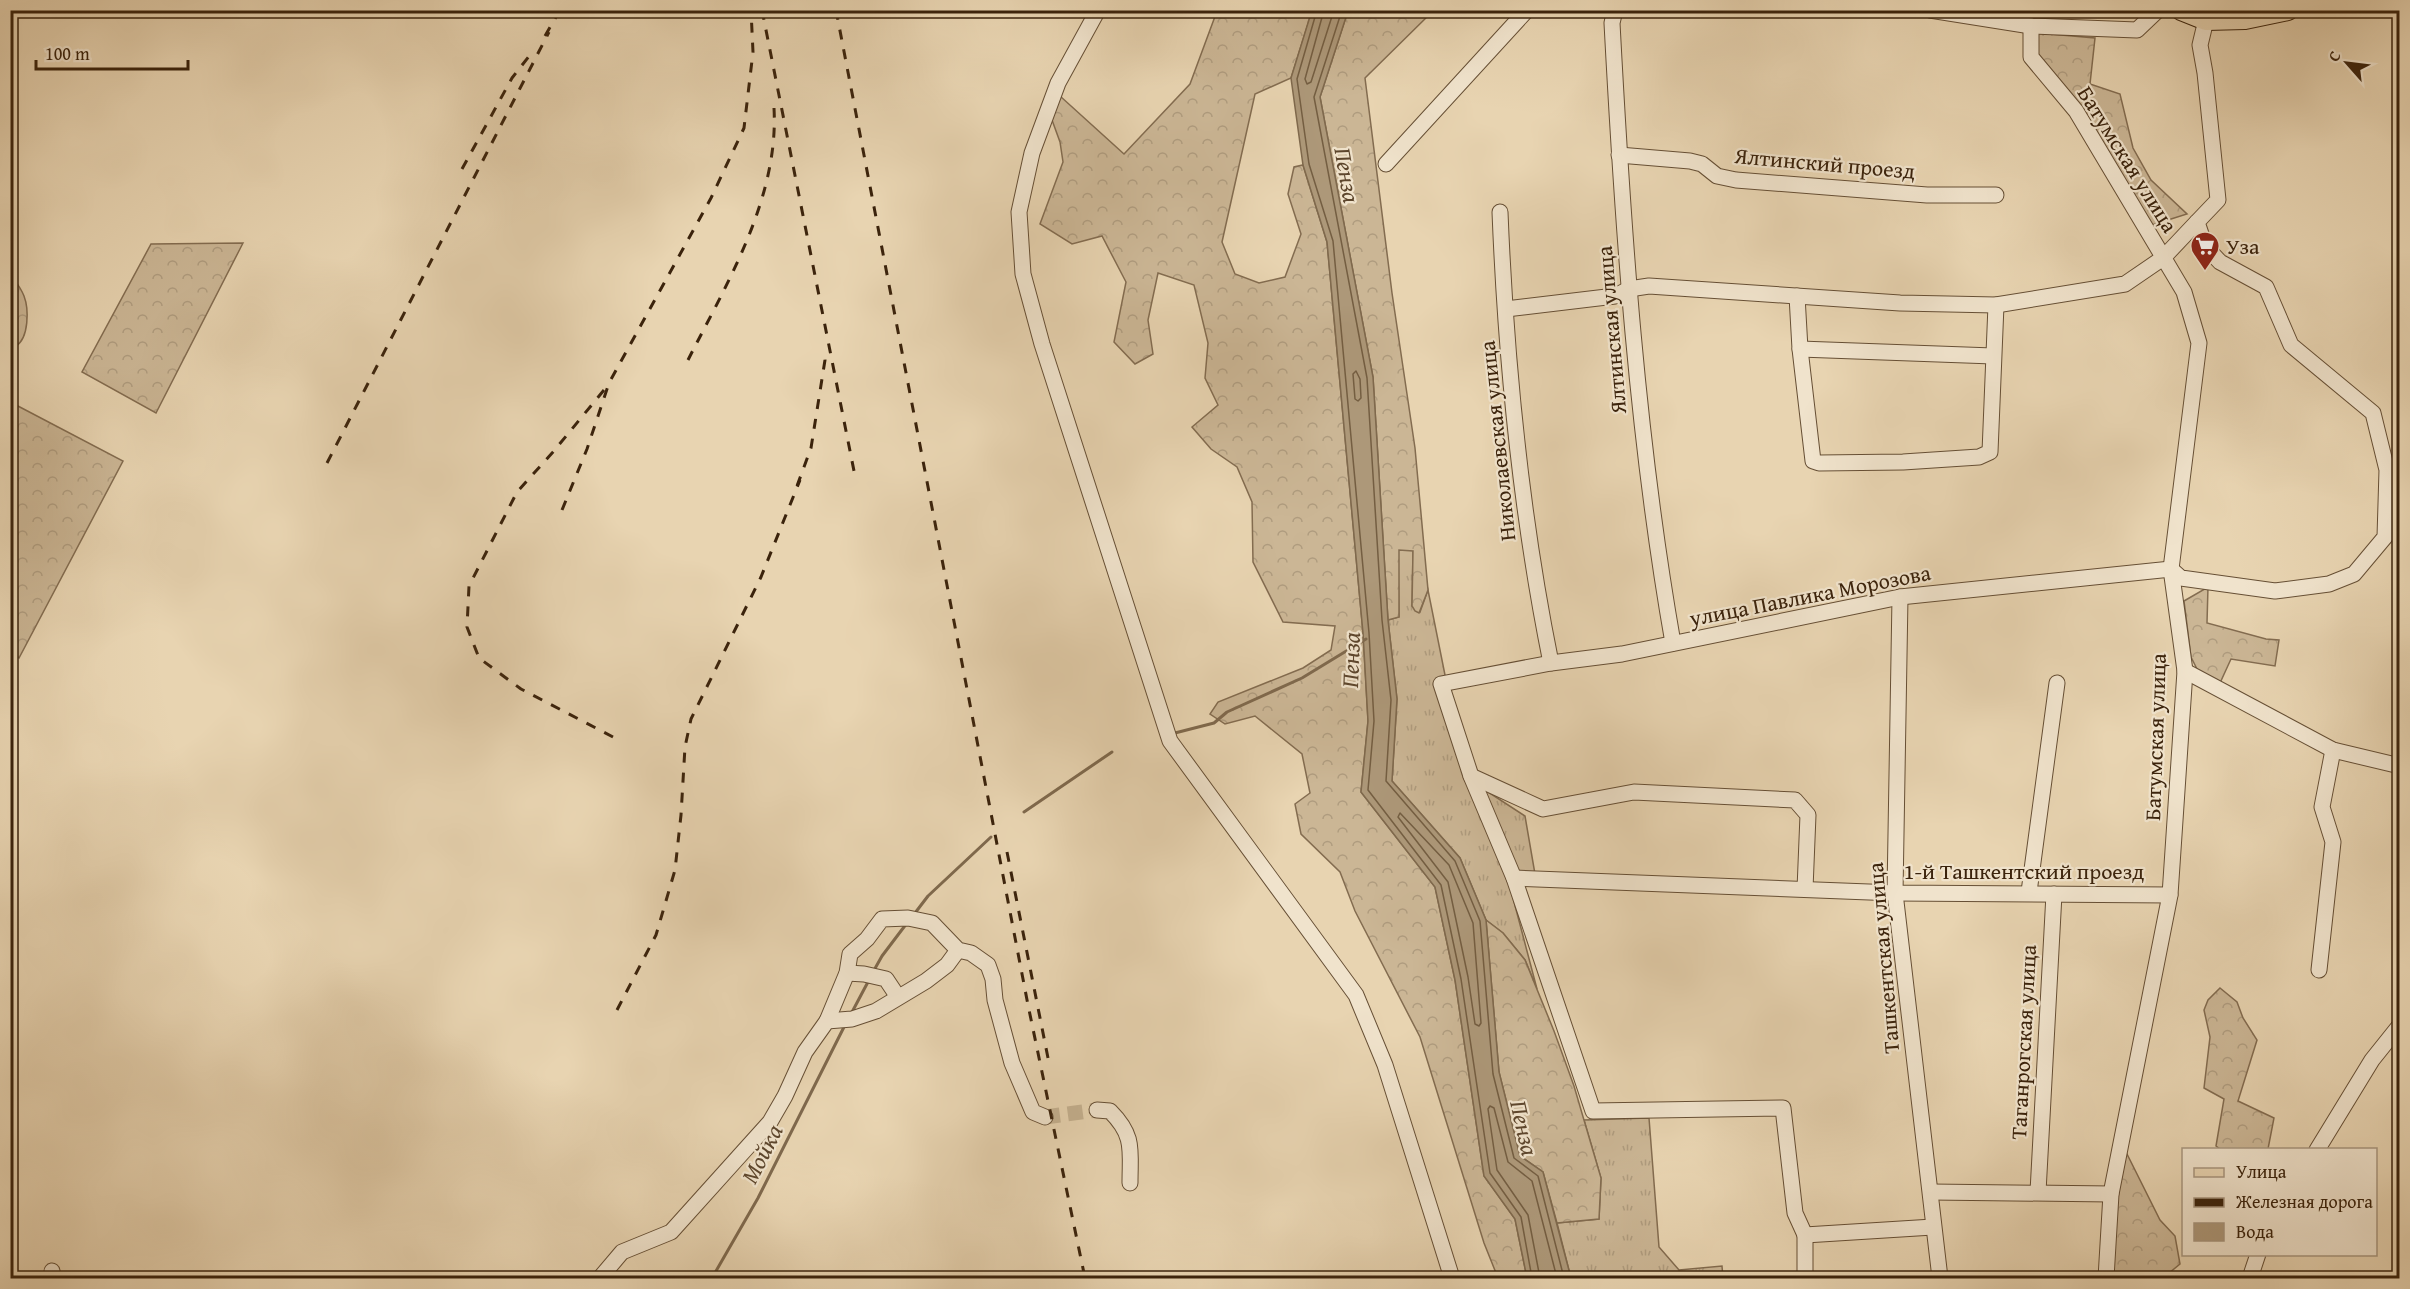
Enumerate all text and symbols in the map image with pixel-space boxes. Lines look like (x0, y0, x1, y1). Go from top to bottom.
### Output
scale bar (36, 33, 188, 71)
north arrow (2317, 33, 2377, 93)
text: 100 m (45, 40, 90, 67)
text: С (2321, 46, 2346, 66)
street label: Батумская улица (2070, 79, 2186, 239)
street label: Ялтинский проезд (1732, 139, 1917, 187)
water label: Пенза (1325, 144, 1370, 205)
supermarket icon: Уза (2189, 230, 2221, 272)
place label: Уза (2226, 230, 2260, 262)
street label: Ялтинская улица (1588, 244, 1634, 416)
street label: Николаевская улица (1471, 339, 1523, 543)
street label: улица Павлика Морозова (1686, 556, 1934, 634)
water label: Пенза (1332, 631, 1369, 688)
street label: Батумская улица (2136, 652, 2174, 821)
street label: 1-й Ташкентский проезд (1904, 855, 2144, 887)
street label: Ташкентская улица (1859, 861, 1907, 1055)
street label: Таганрогская улица (2002, 943, 2044, 1140)
water label: Пенза (1501, 1097, 1548, 1159)
water label: Мойка (732, 1118, 791, 1190)
legend (2182, 1148, 2377, 1256)
text: Улица (2236, 1158, 2287, 1185)
text: Железная дорога (2235, 1188, 2373, 1215)
text: Вода (2236, 1218, 2274, 1245)

